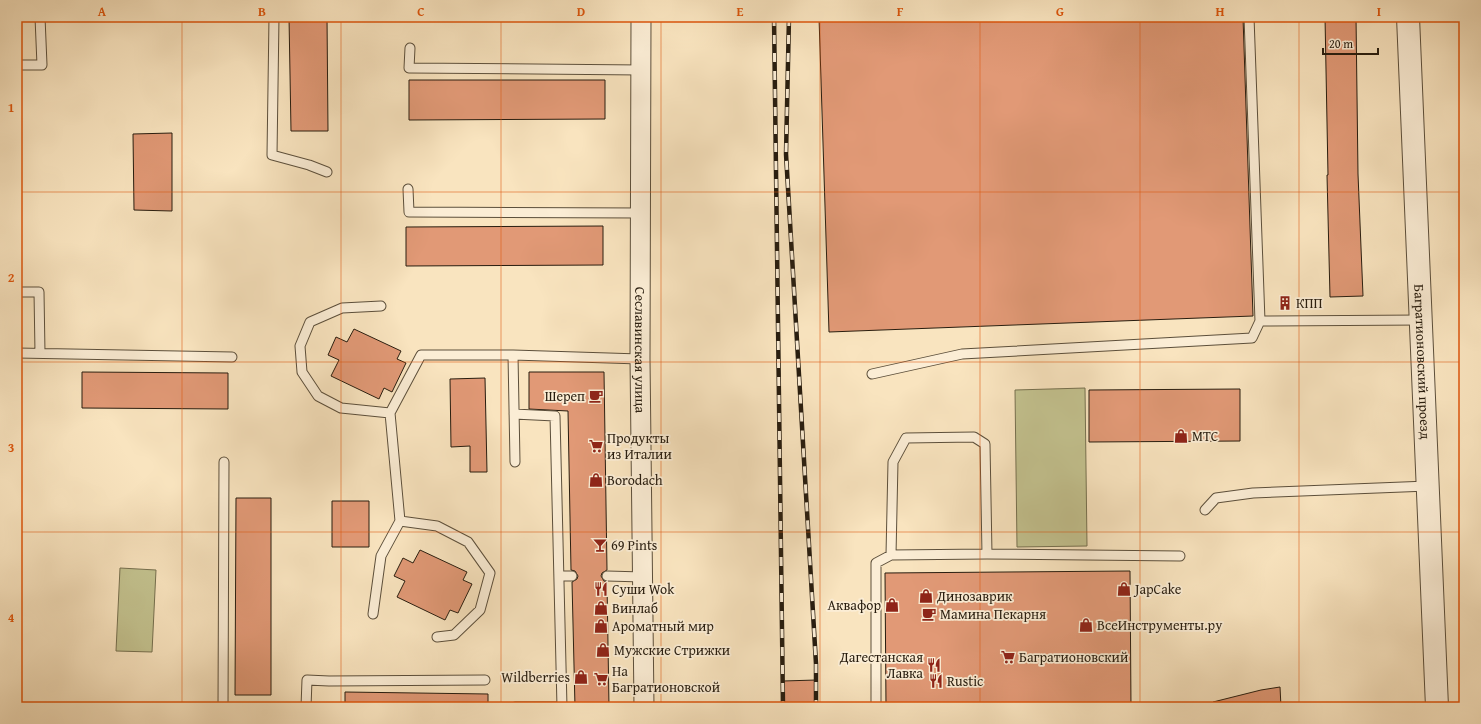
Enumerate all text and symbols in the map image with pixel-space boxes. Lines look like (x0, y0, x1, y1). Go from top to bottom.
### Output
text: A (98, 2, 107, 21)
text: B (258, 2, 266, 21)
text: C (417, 2, 425, 21)
text: D (577, 2, 585, 21)
text: E (737, 2, 744, 21)
text: F (897, 2, 904, 21)
text: G (1056, 2, 1064, 21)
text: H (1215, 2, 1225, 21)
text: I (1377, 2, 1381, 21)
scale bar (1323, 30, 1378, 56)
text: 20 m (1329, 35, 1353, 52)
text: 1 (8, 98, 14, 117)
text: 2 (8, 268, 15, 287)
street label: Багратионовский проезд (1409, 284, 1436, 440)
street label: Сеславинская улица (630, 287, 651, 414)
place label: КПП (1296, 293, 1323, 313)
building icon: КПП (1277, 295, 1293, 311)
place label: Шереп (545, 386, 585, 406)
cafe icon: Шереп (588, 388, 604, 404)
place label: МТС (1192, 426, 1219, 446)
place label: Продукты из Италии (607, 428, 672, 464)
shop icon: МТС (1173, 428, 1189, 444)
text: 3 (8, 438, 14, 457)
supermarket icon: Продукты из Италии (588, 438, 604, 454)
place label: Borodach (607, 470, 663, 490)
shop icon: Borodach (588, 472, 604, 488)
place label: 69 Pints (611, 535, 657, 555)
bar icon: 69 Pints (592, 537, 608, 553)
place label: Суши Wok (612, 579, 675, 599)
place label: JapCake (1133, 579, 1182, 599)
restaurant icon: Суши Wok (593, 581, 609, 597)
shop icon: JapCake (1116, 581, 1132, 597)
place label: Динозаврик (936, 586, 1013, 606)
shop icon: Динозаврик (918, 588, 934, 604)
place label: Аквафор (828, 595, 881, 615)
shop icon: Аквафор (884, 597, 900, 613)
place label: Винлаб (612, 598, 658, 618)
shop icon: Винлаб (593, 600, 609, 616)
place label: Мамина Пекарня (940, 604, 1046, 624)
cafe icon: Мамина Пекарня (921, 606, 937, 622)
text: 4 (8, 608, 15, 627)
place label: ВсеИнструменты.ру (1097, 615, 1222, 635)
place label: Ароматный мир (612, 616, 714, 636)
shop icon: ВсеИнструменты.ру (1078, 617, 1094, 633)
shop icon: Ароматный мир (593, 618, 609, 634)
place label: Мужские Стрижки (614, 640, 730, 660)
shop icon: Мужские Стрижки (595, 642, 611, 658)
place label: Дагестанская Лавка (839, 647, 923, 683)
place label: Багратионовский (1019, 647, 1128, 667)
supermarket icon: Багратионовский (1000, 649, 1016, 665)
restaurant icon: Дагестанская Лавка (926, 657, 942, 673)
place label: На Багратионовской (612, 661, 720, 697)
place label: Wildberries (501, 667, 570, 687)
shop icon: Wildberries (573, 669, 589, 685)
supermarket icon: На Багратионовской (593, 671, 609, 687)
place label: Rustic (947, 671, 983, 691)
restaurant icon: Rustic (928, 673, 944, 689)

